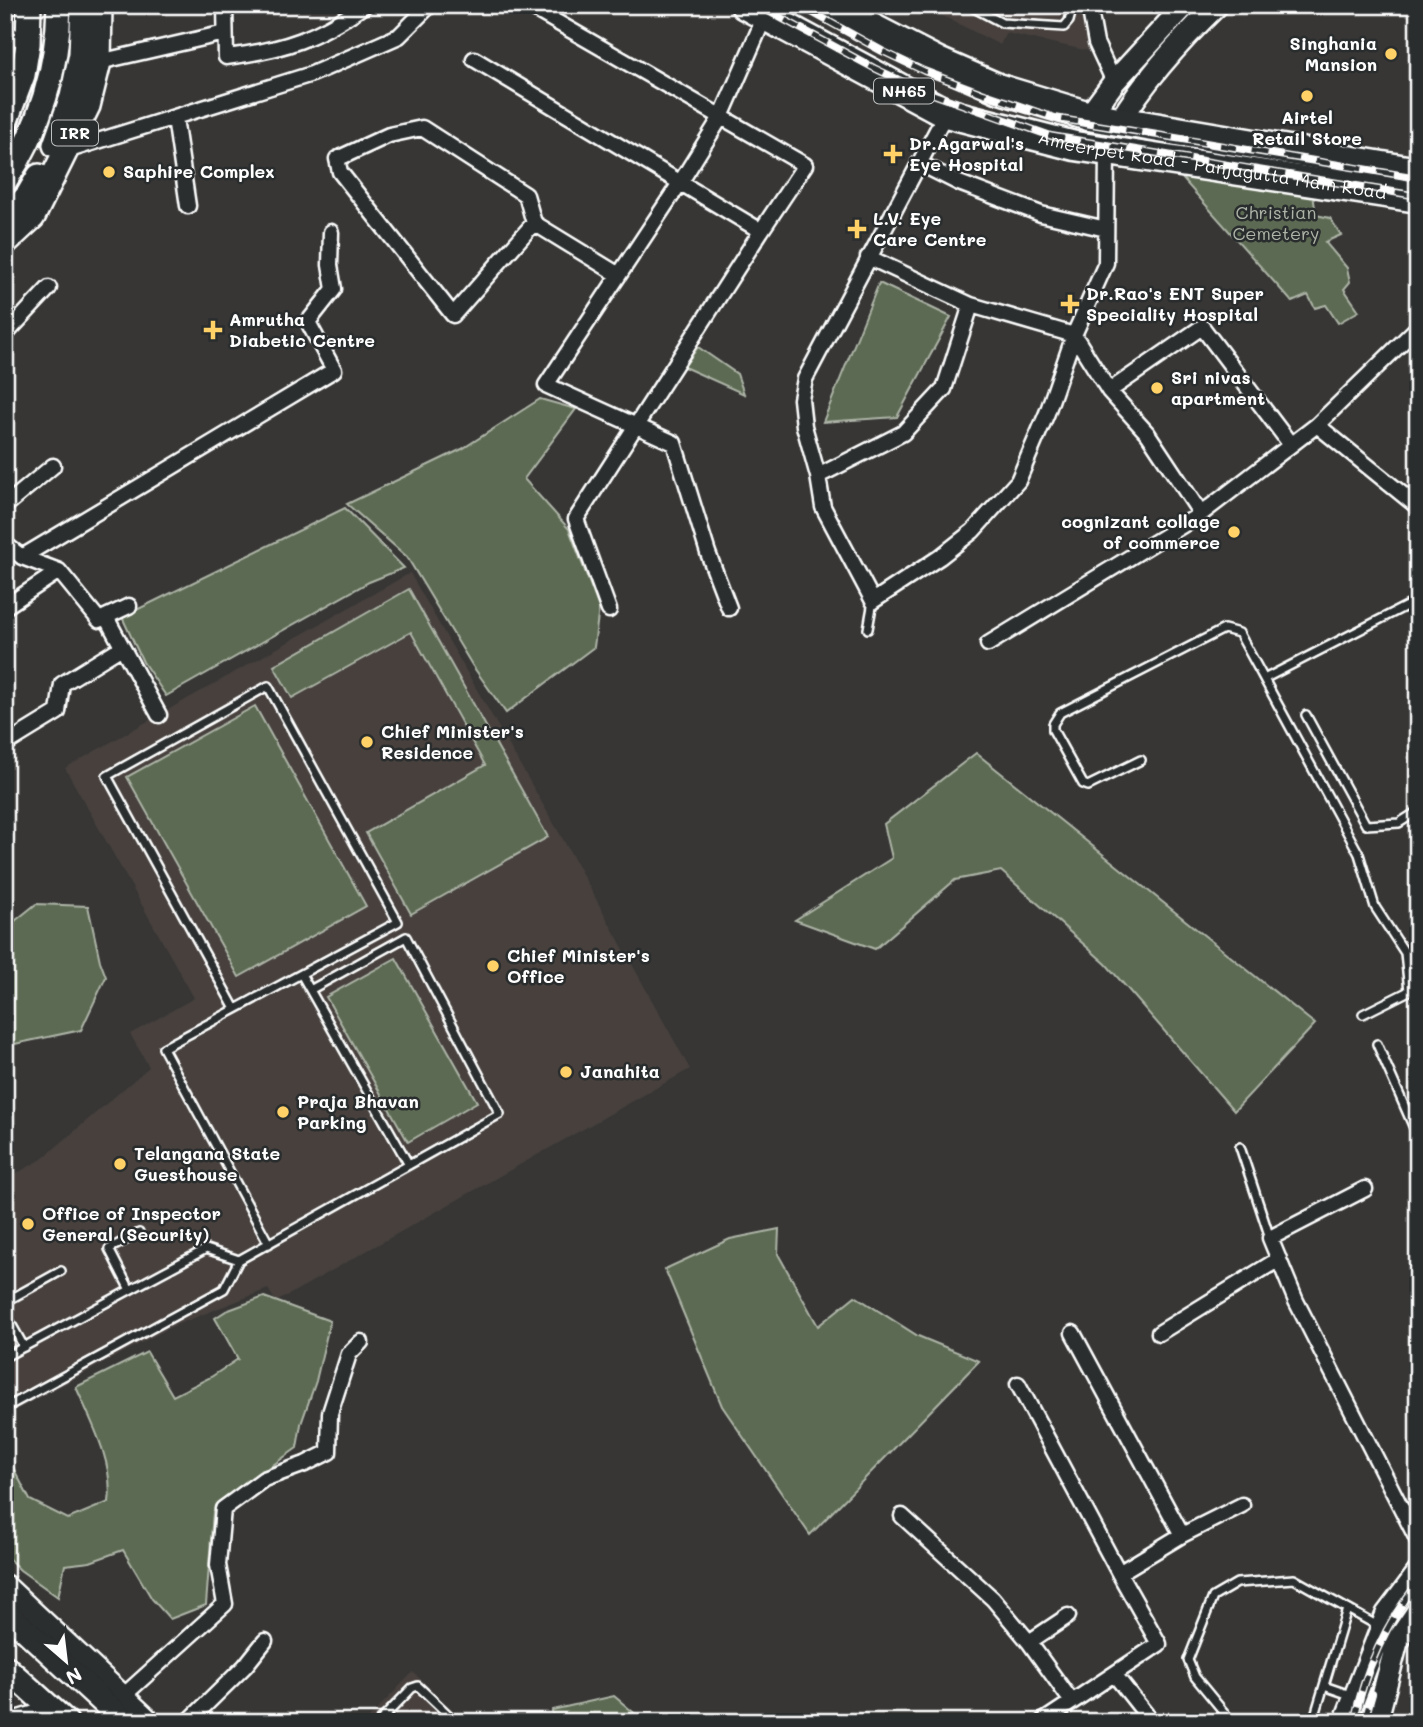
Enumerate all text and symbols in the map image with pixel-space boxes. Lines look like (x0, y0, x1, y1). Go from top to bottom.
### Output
place label: Singhania Mansion (1290, 31, 1377, 76)
marker: Singhania Mansion (1383, 46, 1399, 62)
road number: NH65 (874, 78, 934, 104)
marker: Airtel Retail Store (1299, 88, 1315, 104)
place label: Airtel Retail Store (1252, 105, 1362, 150)
road number: IRR (52, 120, 98, 146)
street label: Ameerpet Road - Panjagutta Main Road (1036, 124, 1388, 204)
place label: Dr.Agarwal's Eye Hospital (909, 131, 1024, 176)
marker: Dr.Agarwal's Eye Hospital (883, 144, 903, 164)
place label: Saphire Complex (123, 159, 275, 183)
marker: Saphire Complex (101, 164, 117, 180)
park label: Christian Cemetery (1233, 200, 1319, 245)
place label: L.V. Eye Care Centre (873, 206, 987, 251)
marker: L.V. Eye Care Centre (847, 219, 867, 239)
place label: Dr.Rao's ENT Super Speciality Hospital (1086, 281, 1264, 326)
marker: Dr.Rao's ENT Super Speciality Hospital (1060, 294, 1080, 314)
place label: Amrutha Diabetic Centre (229, 307, 375, 352)
marker: Amrutha Diabetic Centre (203, 320, 223, 340)
place label: Sri nivas apartment (1171, 365, 1265, 410)
marker: Sri nivas apartment (1149, 380, 1165, 396)
place label: cognizant collage of commerce (1061, 509, 1220, 554)
marker: cognizant collage of commerce (1226, 524, 1242, 540)
place label: Chief Minister's Residence (381, 719, 524, 764)
marker: Chief Minister's Residence (359, 734, 375, 750)
place label: Chief Minister's Office (507, 943, 650, 988)
marker: Chief Minister's Office (485, 958, 501, 974)
place label: Janahita (580, 1059, 660, 1083)
marker: Janahita (558, 1064, 574, 1080)
place label: Praja Bhavan Parking (297, 1089, 419, 1134)
marker: Praja Bhavan Parking (275, 1104, 291, 1120)
place label: Telangana State Guesthouse (134, 1141, 281, 1186)
marker: Telangana State Guesthouse (112, 1156, 128, 1172)
place label: Office of Inspector General (Security) (42, 1201, 221, 1246)
marker: Office of Inspector General (Security) (20, 1216, 36, 1232)
north arrow (32, 1626, 102, 1696)
text: N (62, 1662, 86, 1691)

